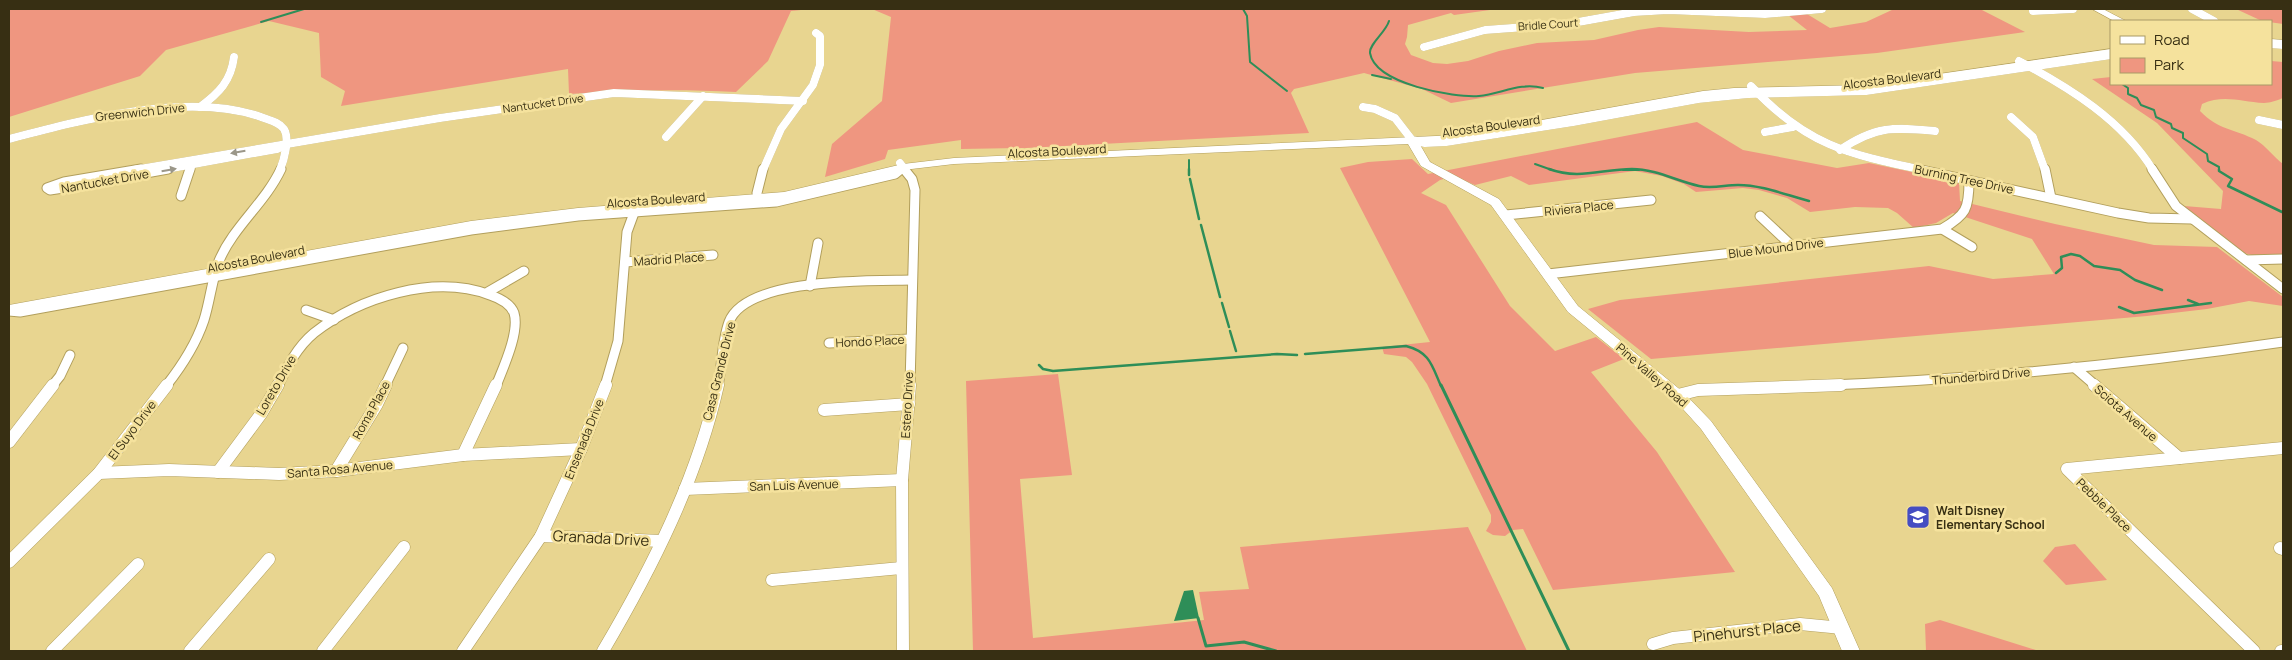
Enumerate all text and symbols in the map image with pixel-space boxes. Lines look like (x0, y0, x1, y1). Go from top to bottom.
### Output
street label: Bridle Court (1517, 14, 1579, 34)
legend (2110, 20, 2272, 85)
text: Road (2154, 29, 2190, 50)
text: Park (2154, 54, 2184, 75)
street label: Alcosta Boulevard (1842, 65, 1942, 93)
street label: Nantucket Drive (502, 90, 585, 116)
street label: Greenwich Drive (94, 99, 186, 125)
street label: Alcosta Boulevard (1441, 111, 1541, 141)
street label: Alcosta Boulevard (1007, 140, 1107, 162)
one-way arrow (229, 149, 245, 157)
street label: Burning Tree Drive (1913, 160, 2015, 198)
street label: Nantucket Drive (60, 165, 150, 197)
one-way arrow (162, 165, 178, 173)
street label: Alcosta Boulevard (606, 188, 706, 212)
street label: Riviera Place (1543, 196, 1615, 220)
street label: Blue Mound Drive (1727, 234, 1825, 262)
street label: Alcosta Boulevard (206, 241, 306, 277)
street label: Madrid Place (633, 248, 705, 270)
street label: Casa Grande Drive (698, 320, 740, 422)
street label: Hondo Place (835, 331, 905, 351)
street label: Pine Valley Road (1613, 339, 1691, 411)
street label: Loreto Drive (252, 352, 300, 418)
street label: Thunderbird Drive (1931, 363, 2031, 389)
street label: Estero Drive (897, 371, 917, 439)
street label: Roma Place (348, 378, 394, 442)
street label: Sciota Avenue (2091, 381, 2161, 445)
street label: Ensenada Drive (560, 396, 608, 482)
street label: El Suyo Drive (104, 397, 160, 463)
street label: Santa Rosa Avenue (286, 456, 394, 482)
street label: Pebble Place (2073, 474, 2135, 536)
street label: San Luis Avenue (749, 475, 839, 495)
place label: Walt Disney Elementary School (1936, 502, 2045, 533)
school or university icon: Walt Disney Elementary School (1905, 504, 1931, 530)
street label: Granada Drive (552, 525, 650, 551)
street label: Pinehurst Place (1692, 615, 1802, 647)

